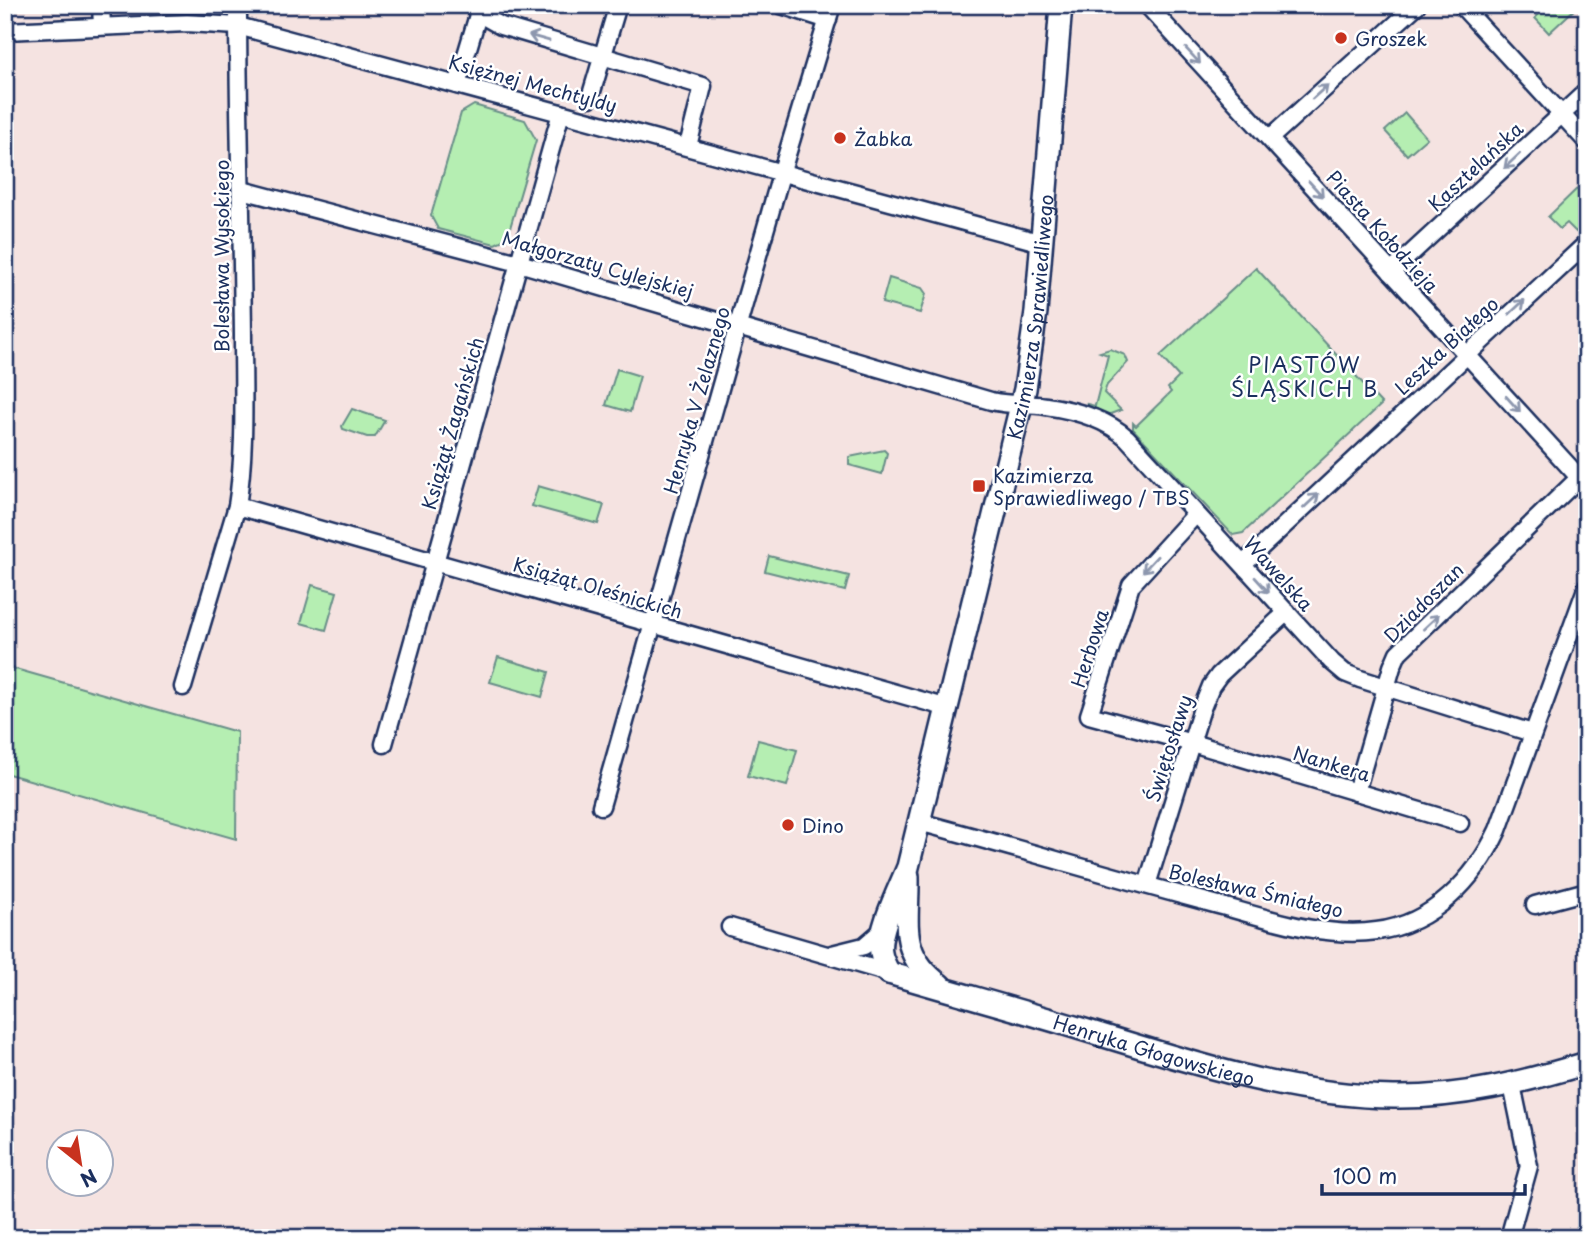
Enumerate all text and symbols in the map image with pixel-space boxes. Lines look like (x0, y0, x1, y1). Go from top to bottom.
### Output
place label: Groszek (1355, 24, 1427, 52)
one-way arrow (528, 30, 550, 43)
marker: Groszek (1333, 30, 1349, 46)
street label: Księżnej Mechtyldy (446, 47, 620, 119)
one-way arrow (1184, 47, 1201, 64)
one-way arrow (1311, 84, 1329, 100)
street label: Kasztelańska (1421, 114, 1529, 217)
place label: Żabka (854, 124, 912, 152)
marker: Żabka (832, 130, 848, 146)
one-way arrow (1503, 153, 1521, 169)
street label: Bolesława Wysokiego (207, 160, 235, 352)
street label: Piasta Kołodzieja (1320, 164, 1446, 299)
one-way arrow (1308, 179, 1324, 197)
street label: Kazimierza Sprawiedliwego (999, 193, 1060, 442)
street label: Małgorzaty Cylejskiej (499, 223, 697, 305)
street label: Leszka Białego (1388, 289, 1504, 401)
one-way arrow (1508, 298, 1525, 315)
street label: Henryka V Żelaznego (656, 303, 736, 497)
street label: Książąt Żagańskich (414, 333, 490, 513)
district label: PIASTÓW ŚLĄSKICH B (1231, 348, 1379, 404)
one-way arrow (1505, 395, 1521, 413)
place label: Kazimierza Sprawiedliwego / TBS (993, 461, 1190, 511)
marker: Kazimierza Sprawiedliwego / TBS (971, 478, 987, 494)
one-way arrow (1302, 492, 1319, 509)
street label: Wawelska (1238, 529, 1320, 617)
street label: Książąt Oleśnickich (510, 549, 686, 625)
one-way arrow (1141, 555, 1158, 572)
street label: Dziadoszan (1377, 556, 1469, 648)
one-way arrow (1254, 576, 1271, 593)
street label: Herbowa (1063, 605, 1115, 691)
one-way arrow (1422, 614, 1440, 630)
street label: Świętosławy (1137, 691, 1199, 805)
street label: Nankera (1290, 738, 1374, 788)
place label: Dino (802, 811, 844, 839)
marker: Dino (780, 817, 796, 833)
street label: Bolesława Śmiałego (1166, 856, 1346, 924)
street label: Henryka Głogowskiego (1050, 1007, 1257, 1092)
north arrow (46, 1128, 116, 1198)
scale bar (1322, 1152, 1526, 1196)
text: 100 m (1333, 1159, 1397, 1191)
text: N (75, 1163, 103, 1194)

